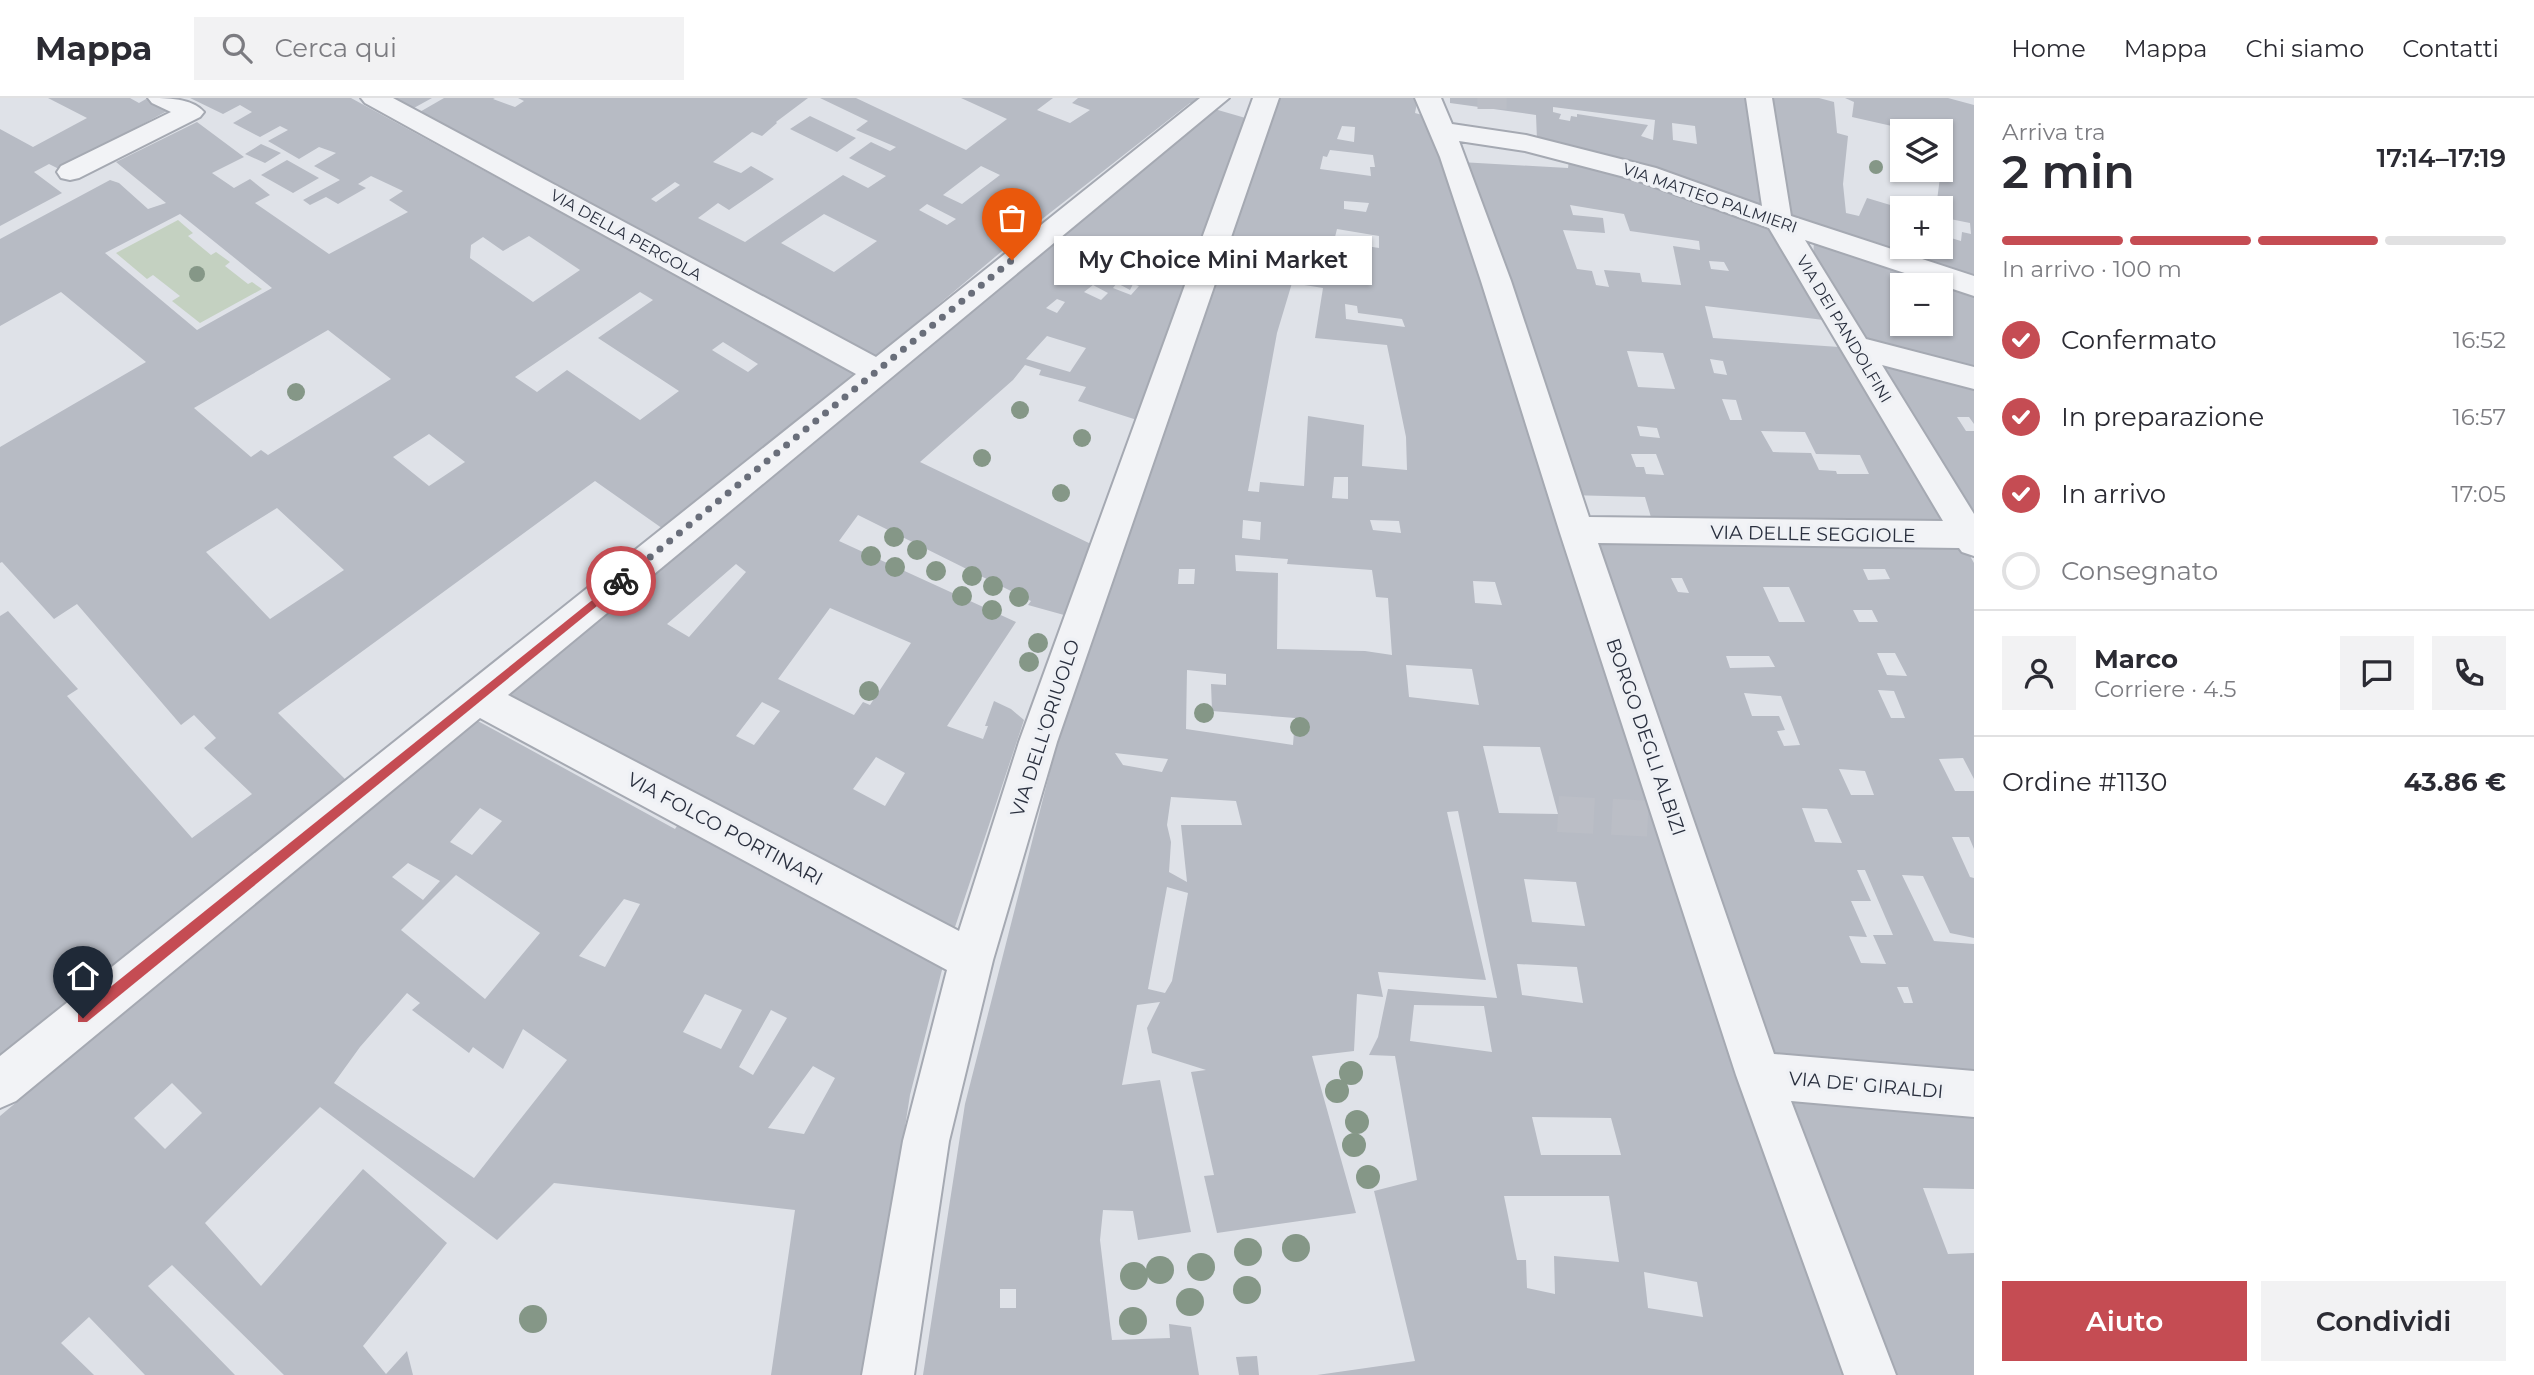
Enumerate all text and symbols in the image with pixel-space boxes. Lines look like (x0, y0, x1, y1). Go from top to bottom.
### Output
search box (194, 17, 684, 80)
text: Mappa (35, 28, 152, 68)
icon: search (218, 29, 256, 67)
text: Cerca qui (274, 32, 397, 64)
text: Home (2011, 34, 2086, 63)
text: Mappa (2124, 34, 2207, 63)
text: Chi siamo (2245, 34, 2364, 63)
text: Contatti (2402, 34, 2499, 63)
text: Arriva tra (2002, 118, 2106, 146)
map controls (1890, 119, 1953, 336)
button: layers (1890, 119, 1953, 182)
text: 17:14–17:19 (2376, 142, 2506, 174)
text: 2 min (2002, 143, 2135, 200)
street label: VIA MATTEO PALMIERI (1620, 159, 1800, 237)
street label: VIA DELLA PERGOLA (547, 185, 705, 285)
pin (982, 188, 1042, 260)
button: + (1890, 196, 1953, 259)
icon: bag (993, 199, 1031, 237)
callout: My Choice Mini Market (1054, 236, 1372, 284)
text: My Choice Mini Market (1078, 246, 1348, 274)
street label: VIA DEI PANDOLFINI (1792, 252, 1896, 406)
text: In arrivo · 100 m (2002, 255, 2182, 283)
button: − (1890, 273, 1953, 336)
icon: check (2002, 321, 2040, 359)
text: Confermato (2061, 324, 2217, 356)
text: 16:52 (2453, 326, 2506, 354)
icon: check (2002, 398, 2040, 436)
text: In preparazione (2061, 401, 2264, 433)
text: 16:57 (2453, 403, 2506, 431)
icon: check (2002, 475, 2040, 513)
text: In arrivo (2061, 478, 2166, 510)
text: 17:05 (2451, 480, 2506, 508)
street label: VIA DELLE SEGGIOLE (1710, 521, 1916, 547)
courier (586, 546, 656, 616)
text: Consegnato (2061, 555, 2218, 587)
icon: bike (602, 562, 640, 600)
street label: BORGO DEGLI ALBIZI (1601, 635, 1691, 839)
button: person (2002, 636, 2076, 710)
button: chat (2340, 636, 2414, 710)
button: phone (2432, 636, 2506, 710)
street label: VIA DELL'ORIUOLO (1005, 637, 1085, 819)
text: Marco (2094, 643, 2178, 675)
text: Corriere · 4.5 (2094, 675, 2237, 703)
text: Ordine #1130 (2002, 766, 2167, 798)
text: 43.86 € (2404, 766, 2506, 798)
street label: VIA FOLCO PORTINARI (623, 768, 827, 890)
pin (53, 946, 113, 1018)
icon: home (64, 957, 102, 995)
street label: VIA DE' GIRALDI (1788, 1067, 1944, 1103)
button: Aiuto (2002, 1281, 2247, 1361)
button: Condividi (2261, 1281, 2506, 1361)

